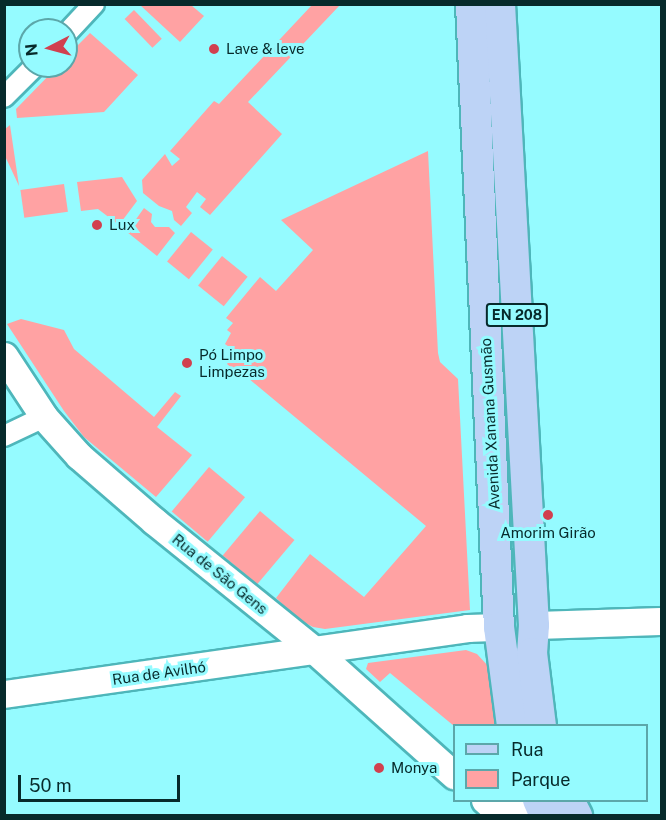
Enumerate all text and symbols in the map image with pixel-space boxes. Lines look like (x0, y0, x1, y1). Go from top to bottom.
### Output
north arrow (18, 18, 78, 78)
place label: Lave & leve (226, 40, 305, 58)
marker: Lave & leve (207, 42, 221, 56)
text: N (21, 43, 42, 57)
place label: Lux (109, 216, 135, 234)
marker: Lux (90, 218, 104, 232)
road number: EN 208 (486, 304, 548, 326)
street label: Avenida Xanana Gusmão (477, 338, 503, 510)
place label: Pó Limpo Limpezas (199, 345, 265, 380)
marker: Pó Limpo Limpezas (180, 356, 194, 370)
marker: Amorim Girão (541, 508, 555, 522)
place label: Amorim Girão (500, 524, 596, 542)
street label: Rua de São Gens (169, 530, 271, 618)
street label: Rua de Avilhó (111, 658, 207, 688)
legend (453, 724, 648, 802)
text: Rua (511, 739, 543, 760)
place label: Monya (391, 759, 437, 777)
marker: Monya (372, 761, 386, 775)
scale bar (21, 763, 183, 801)
text: Parque (511, 769, 571, 790)
text: 50 m (29, 775, 72, 796)

